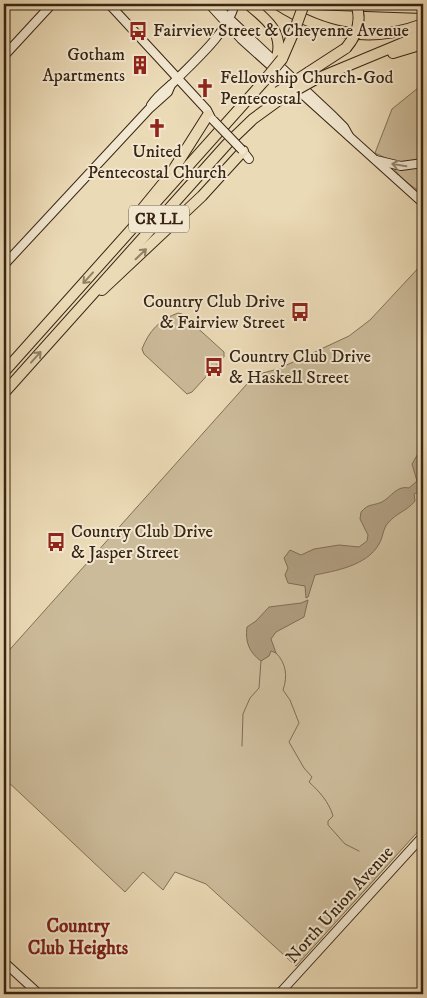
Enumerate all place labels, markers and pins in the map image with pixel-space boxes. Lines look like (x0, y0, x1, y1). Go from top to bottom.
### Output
bus stop icon: Fairview Street & Cheyenne Avenue (127, 20, 149, 42)
place label: Fairview Street & Cheyenne Avenue (153, 20, 409, 42)
place label: Gotham Apartments (42, 44, 125, 87)
building icon: Gotham Apartments (129, 54, 151, 76)
place label: Fellowship Church-God Pentecostal (220, 67, 393, 110)
church icon: Fellowship Church-God Pentecostal (194, 77, 216, 99)
church icon: United Pentecostal Church (146, 117, 168, 139)
place label: United Pentecostal Church (87, 141, 227, 184)
place label: Country Club Drive & Fairview Street (143, 291, 285, 334)
bus stop icon: Country Club Drive & Fairview Street (289, 301, 311, 323)
place label: Country Club Drive & Haskell Street (229, 346, 371, 389)
bus stop icon: Country Club Drive & Haskell Street (203, 356, 225, 378)
place label: Country Club Drive & Jasper Street (71, 521, 213, 564)
bus stop icon: Country Club Drive & Jasper Street (45, 531, 67, 553)

